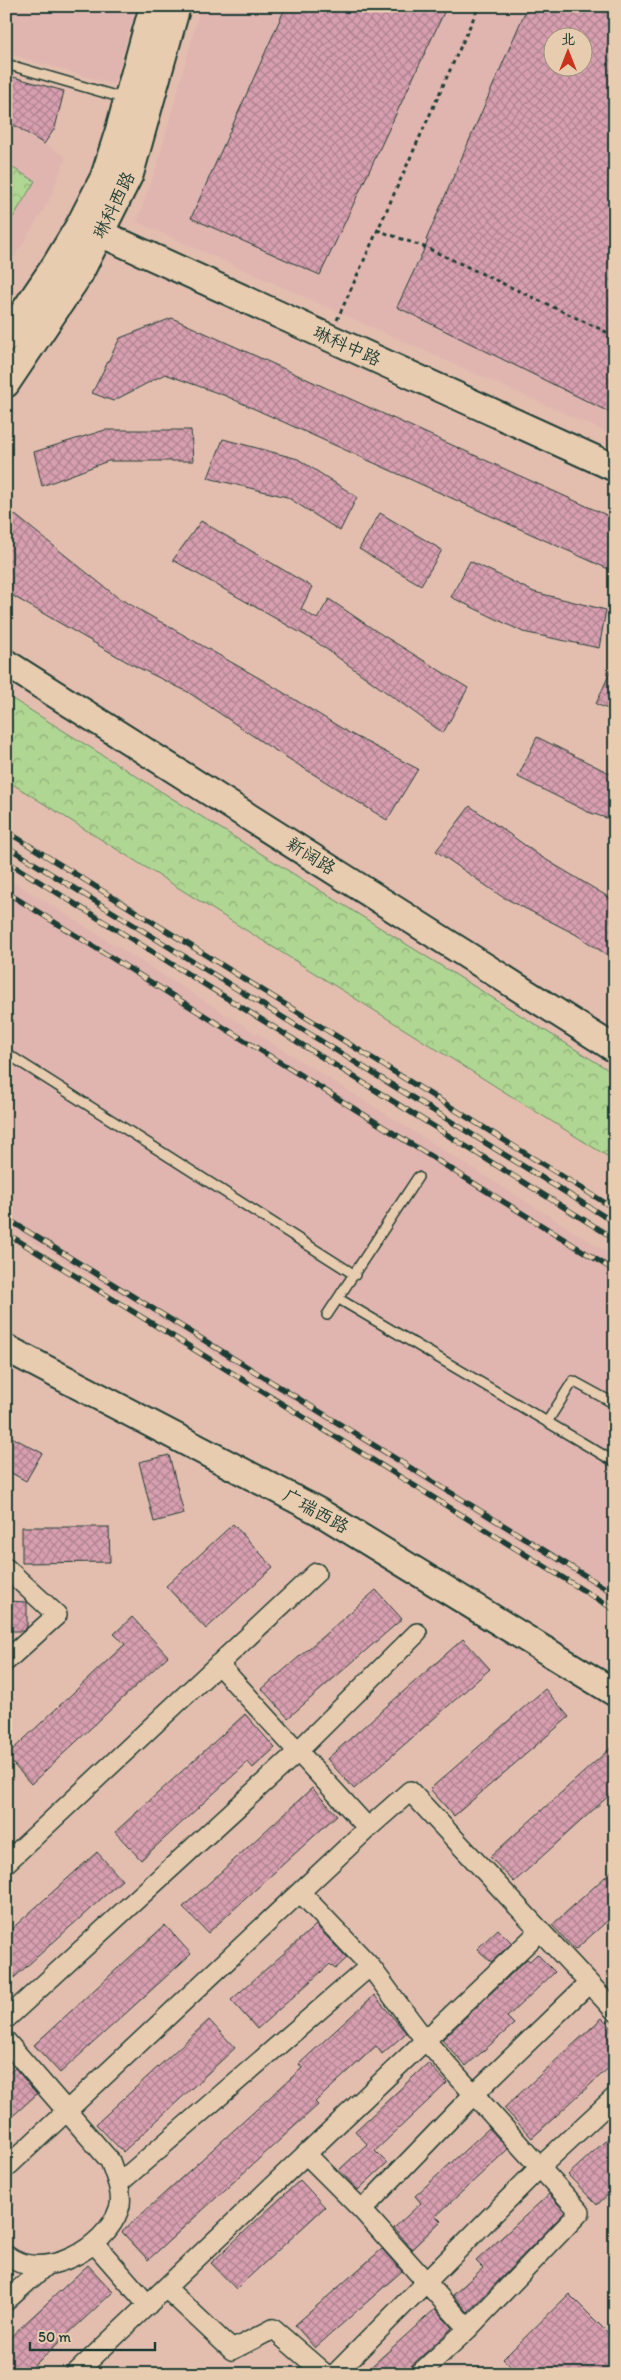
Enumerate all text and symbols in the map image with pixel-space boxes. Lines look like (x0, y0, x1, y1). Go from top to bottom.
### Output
north arrow (544, 28, 594, 78)
text: 北 (561, 31, 575, 48)
street label: 琳科西路 (88, 168, 140, 242)
street label: 琳科中路 (310, 321, 384, 371)
street label: 新阔路 (282, 832, 340, 880)
street label: 广瑞西路 (279, 1484, 353, 1538)
scale bar (30, 2320, 155, 2352)
text: 50 m (38, 2328, 71, 2346)

